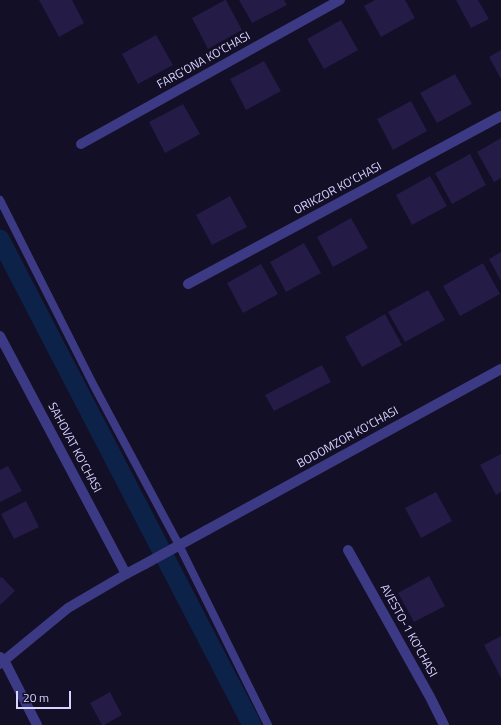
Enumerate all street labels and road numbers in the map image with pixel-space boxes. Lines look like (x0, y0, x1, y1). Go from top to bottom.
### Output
street label: FARG'ONA KO'CHASI (155, 29, 253, 93)
street label: ORIKZOR KO'CHASI (292, 160, 384, 218)
street label: SAHOVAT KO'CHASI (44, 401, 104, 495)
street label: BODOMZOR KO'CHASI (295, 404, 401, 472)
street label: AVESTO-1 KO'CHASI (377, 582, 439, 680)

